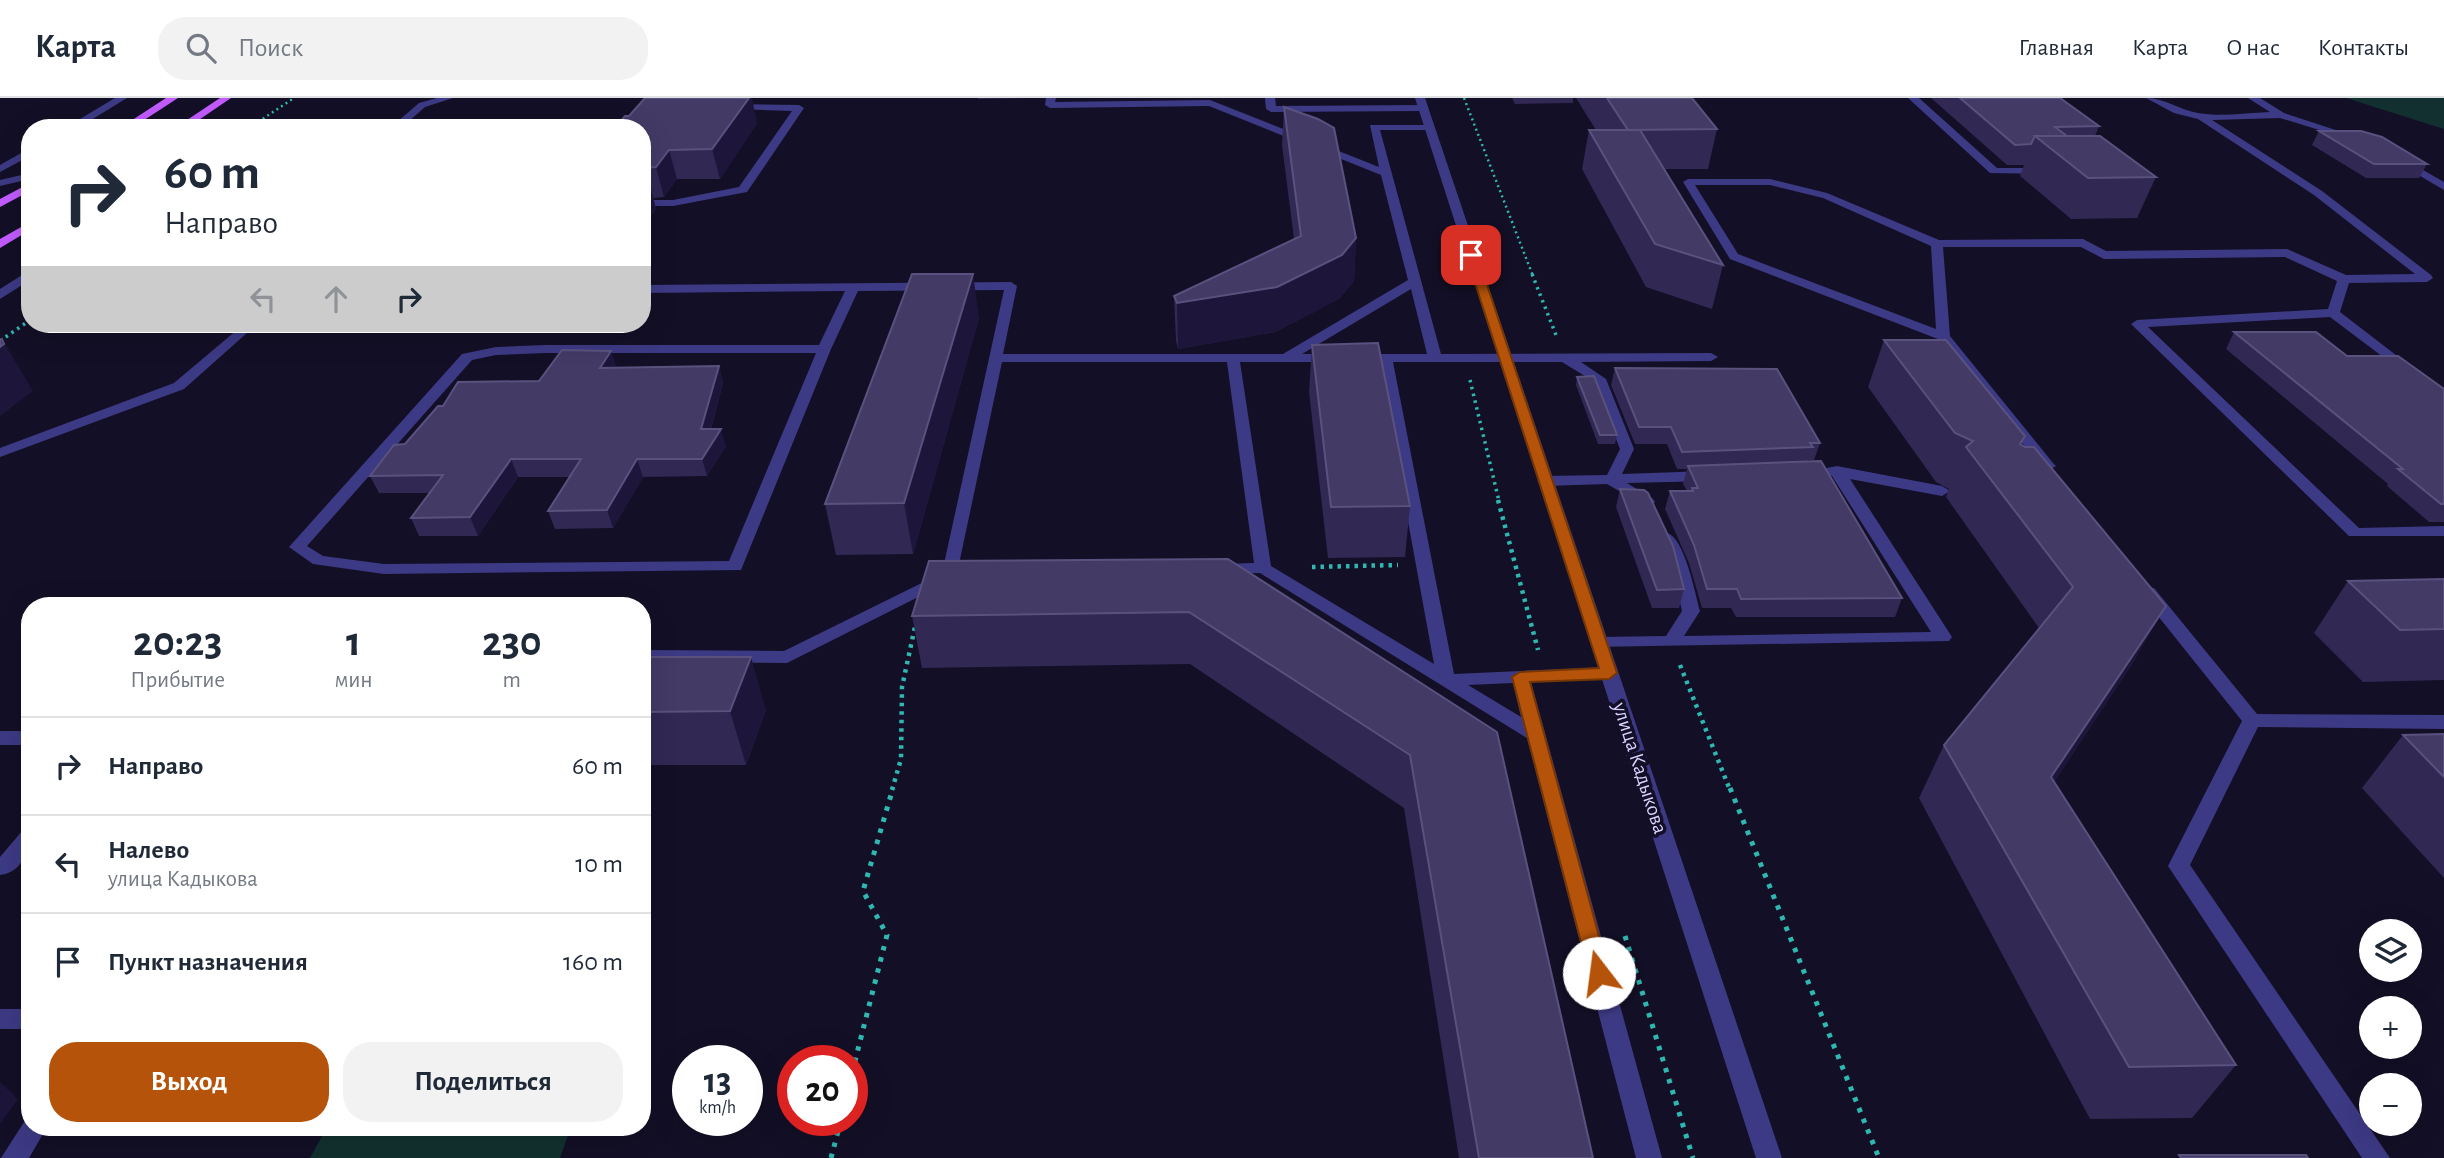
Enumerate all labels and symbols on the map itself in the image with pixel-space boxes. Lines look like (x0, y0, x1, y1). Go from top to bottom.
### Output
pin (1441, 225, 1501, 285)
street label: улица Кадыкова (1609, 699, 1671, 837)
position arrow (1562, 936, 1636, 1010)
speed limit sign: 20 (777, 1045, 868, 1136)

